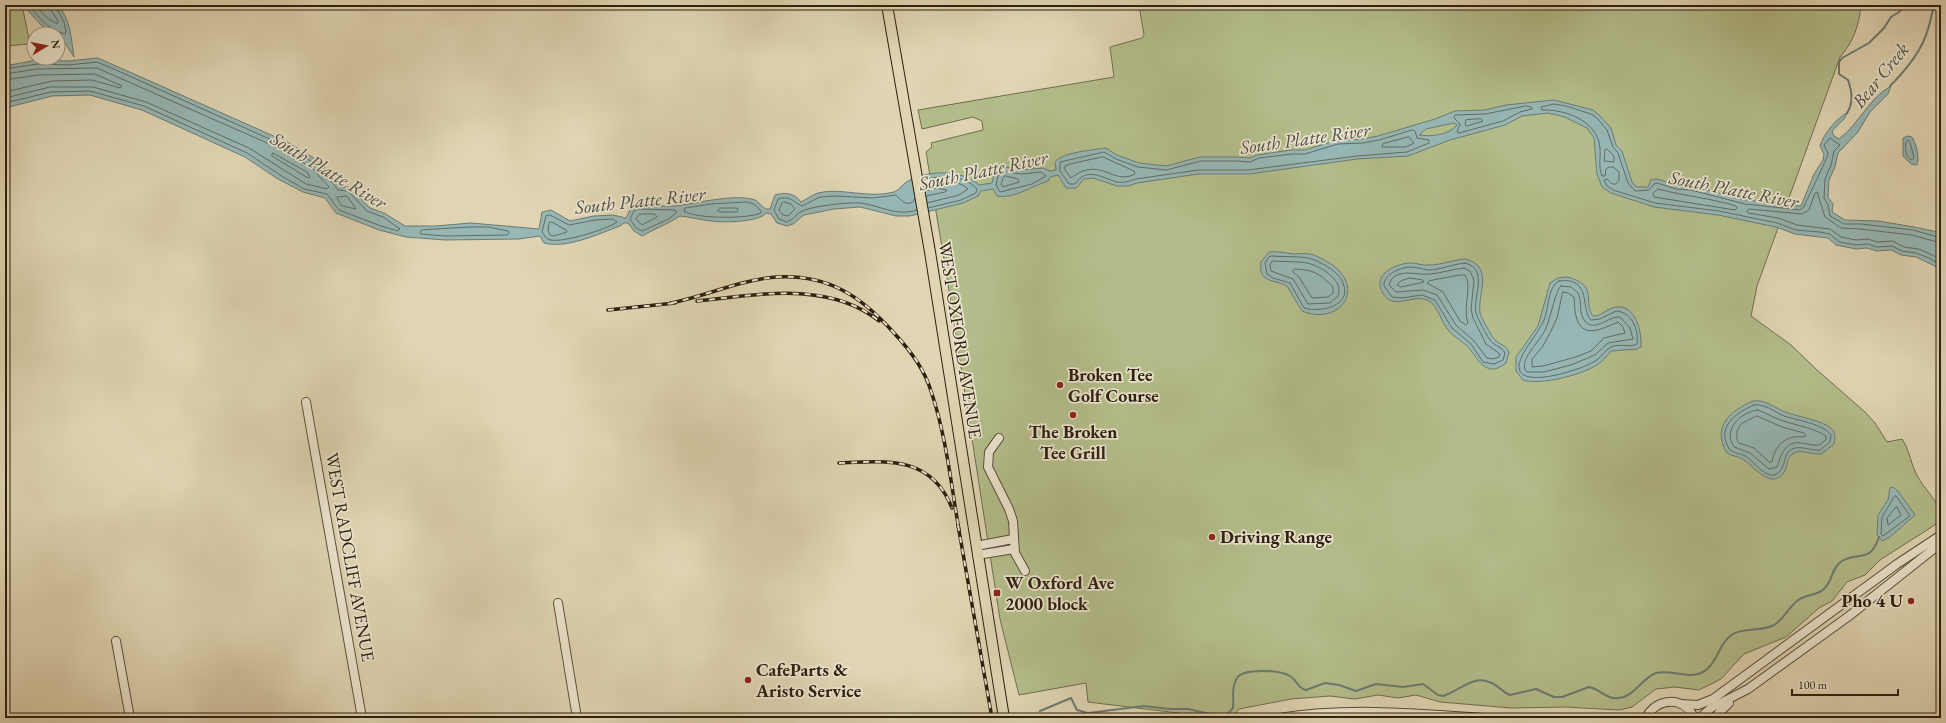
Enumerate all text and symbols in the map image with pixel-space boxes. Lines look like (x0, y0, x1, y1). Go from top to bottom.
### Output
north arrow (26, 26, 66, 66)
water label: Bear Creek (1846, 37, 1915, 114)
text: N (48, 39, 64, 50)
water label: South Platte River (1237, 117, 1372, 160)
water label: South Platte River (265, 125, 392, 215)
water label: South Platte River (915, 144, 1051, 197)
water label: South Platte River (1666, 165, 1801, 214)
water label: South Platte River (573, 181, 707, 220)
street label: WEST OXFORD AVENUE (934, 240, 987, 440)
place label: Broken Tee Golf Course (1068, 363, 1159, 407)
marker: Broken Tee Golf Course (1055, 380, 1065, 390)
marker: The Broken Tee Grill (1068, 410, 1078, 420)
place label: The Broken Tee Grill (1029, 420, 1117, 464)
street label: WEST RADCLIFF AVENUE (321, 451, 380, 663)
place label: Driving Range (1220, 525, 1333, 548)
marker: Driving Range (1207, 532, 1217, 542)
place label: W Oxford Ave 2000 block (1005, 571, 1115, 615)
marker: W Oxford Ave 2000 block (992, 588, 1002, 598)
place label: Pho 4 U (1841, 589, 1904, 612)
marker: Pho 4 U (1906, 596, 1916, 606)
place label: CafeParts & Aristo Service (755, 658, 862, 702)
scale bar (1792, 671, 1898, 697)
marker: CafeParts & Aristo Service (743, 675, 753, 685)
text: 100 m (1798, 677, 1828, 693)

